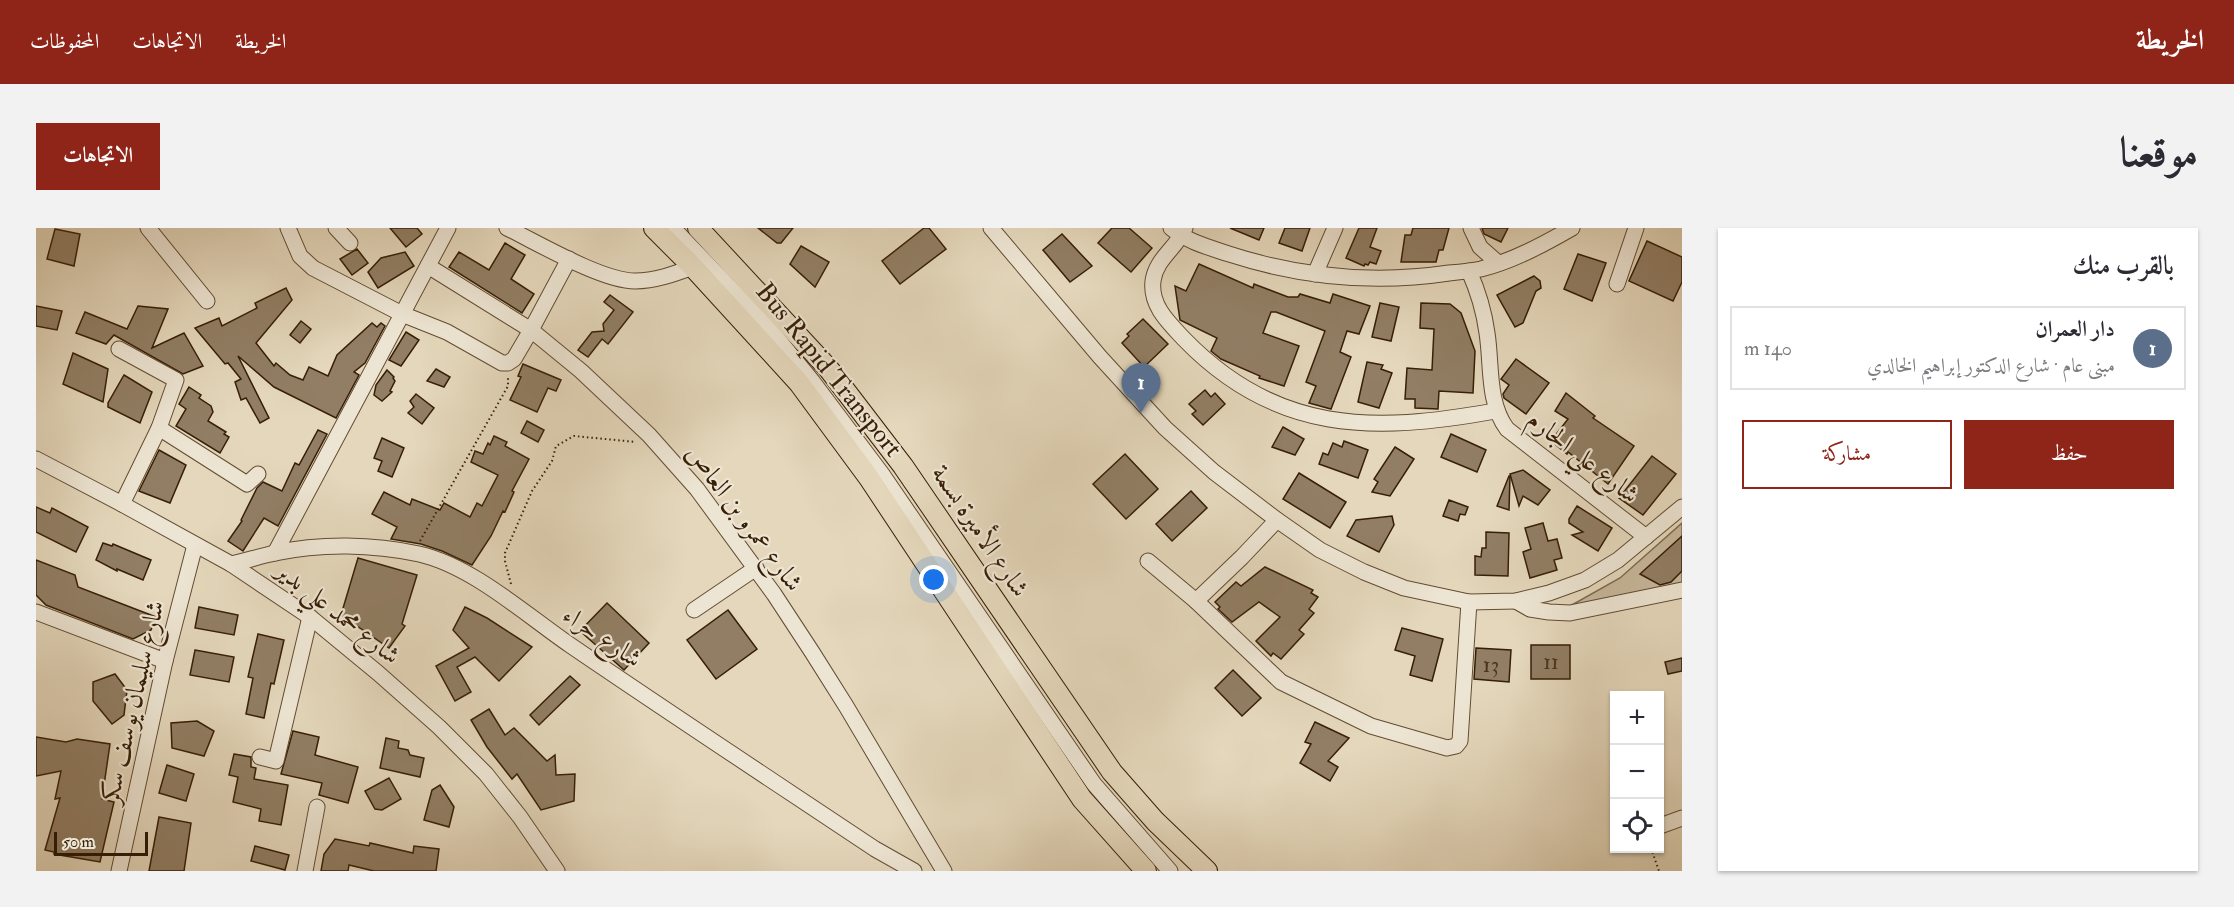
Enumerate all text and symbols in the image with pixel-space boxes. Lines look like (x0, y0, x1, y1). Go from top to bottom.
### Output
text: الخريطة (2136, 23, 2204, 58)
text: المحفوظات (30, 28, 99, 55)
text: الاتجاهات (132, 28, 202, 55)
text: الخريطة (235, 28, 286, 55)
button: الاتجاهات (36, 123, 160, 190)
text: موقعنا (2120, 127, 2198, 179)
text: بالقرب منك (2072, 250, 2174, 282)
street label: Bus Rapid Transport (748, 276, 909, 464)
text: دار العمران (2035, 315, 2115, 343)
text: 140 m (1744, 336, 1792, 361)
text: 1 (2149, 336, 2156, 361)
text: مبنى عام · شارع الدكتور إبراهيم الخالدي (1867, 353, 2115, 378)
pin: 1 (1122, 364, 1160, 413)
street label: شارع علي الجارم (1516, 403, 1645, 517)
button: مشاركة (1742, 420, 1952, 489)
button: حفظ (1964, 420, 2174, 489)
street label: شارع عمرو بن العاص (674, 438, 810, 601)
street label: شارع الأميرة بسمة (920, 457, 1038, 606)
street label: شارع محمد علي بدير (262, 553, 407, 678)
your location (919, 565, 948, 594)
street label: شارع سليمان يوسف سكر (93, 597, 177, 811)
street label: شارع حراء (553, 599, 648, 679)
house number: 11 (1543, 648, 1559, 676)
house number: 13 (1483, 651, 1499, 679)
map controls (1610, 691, 1664, 853)
button: + (1610, 691, 1664, 745)
button: − (1610, 745, 1664, 799)
button: locate (1610, 799, 1664, 853)
scale bar (54, 829, 148, 856)
text: 50 m (63, 832, 94, 852)

